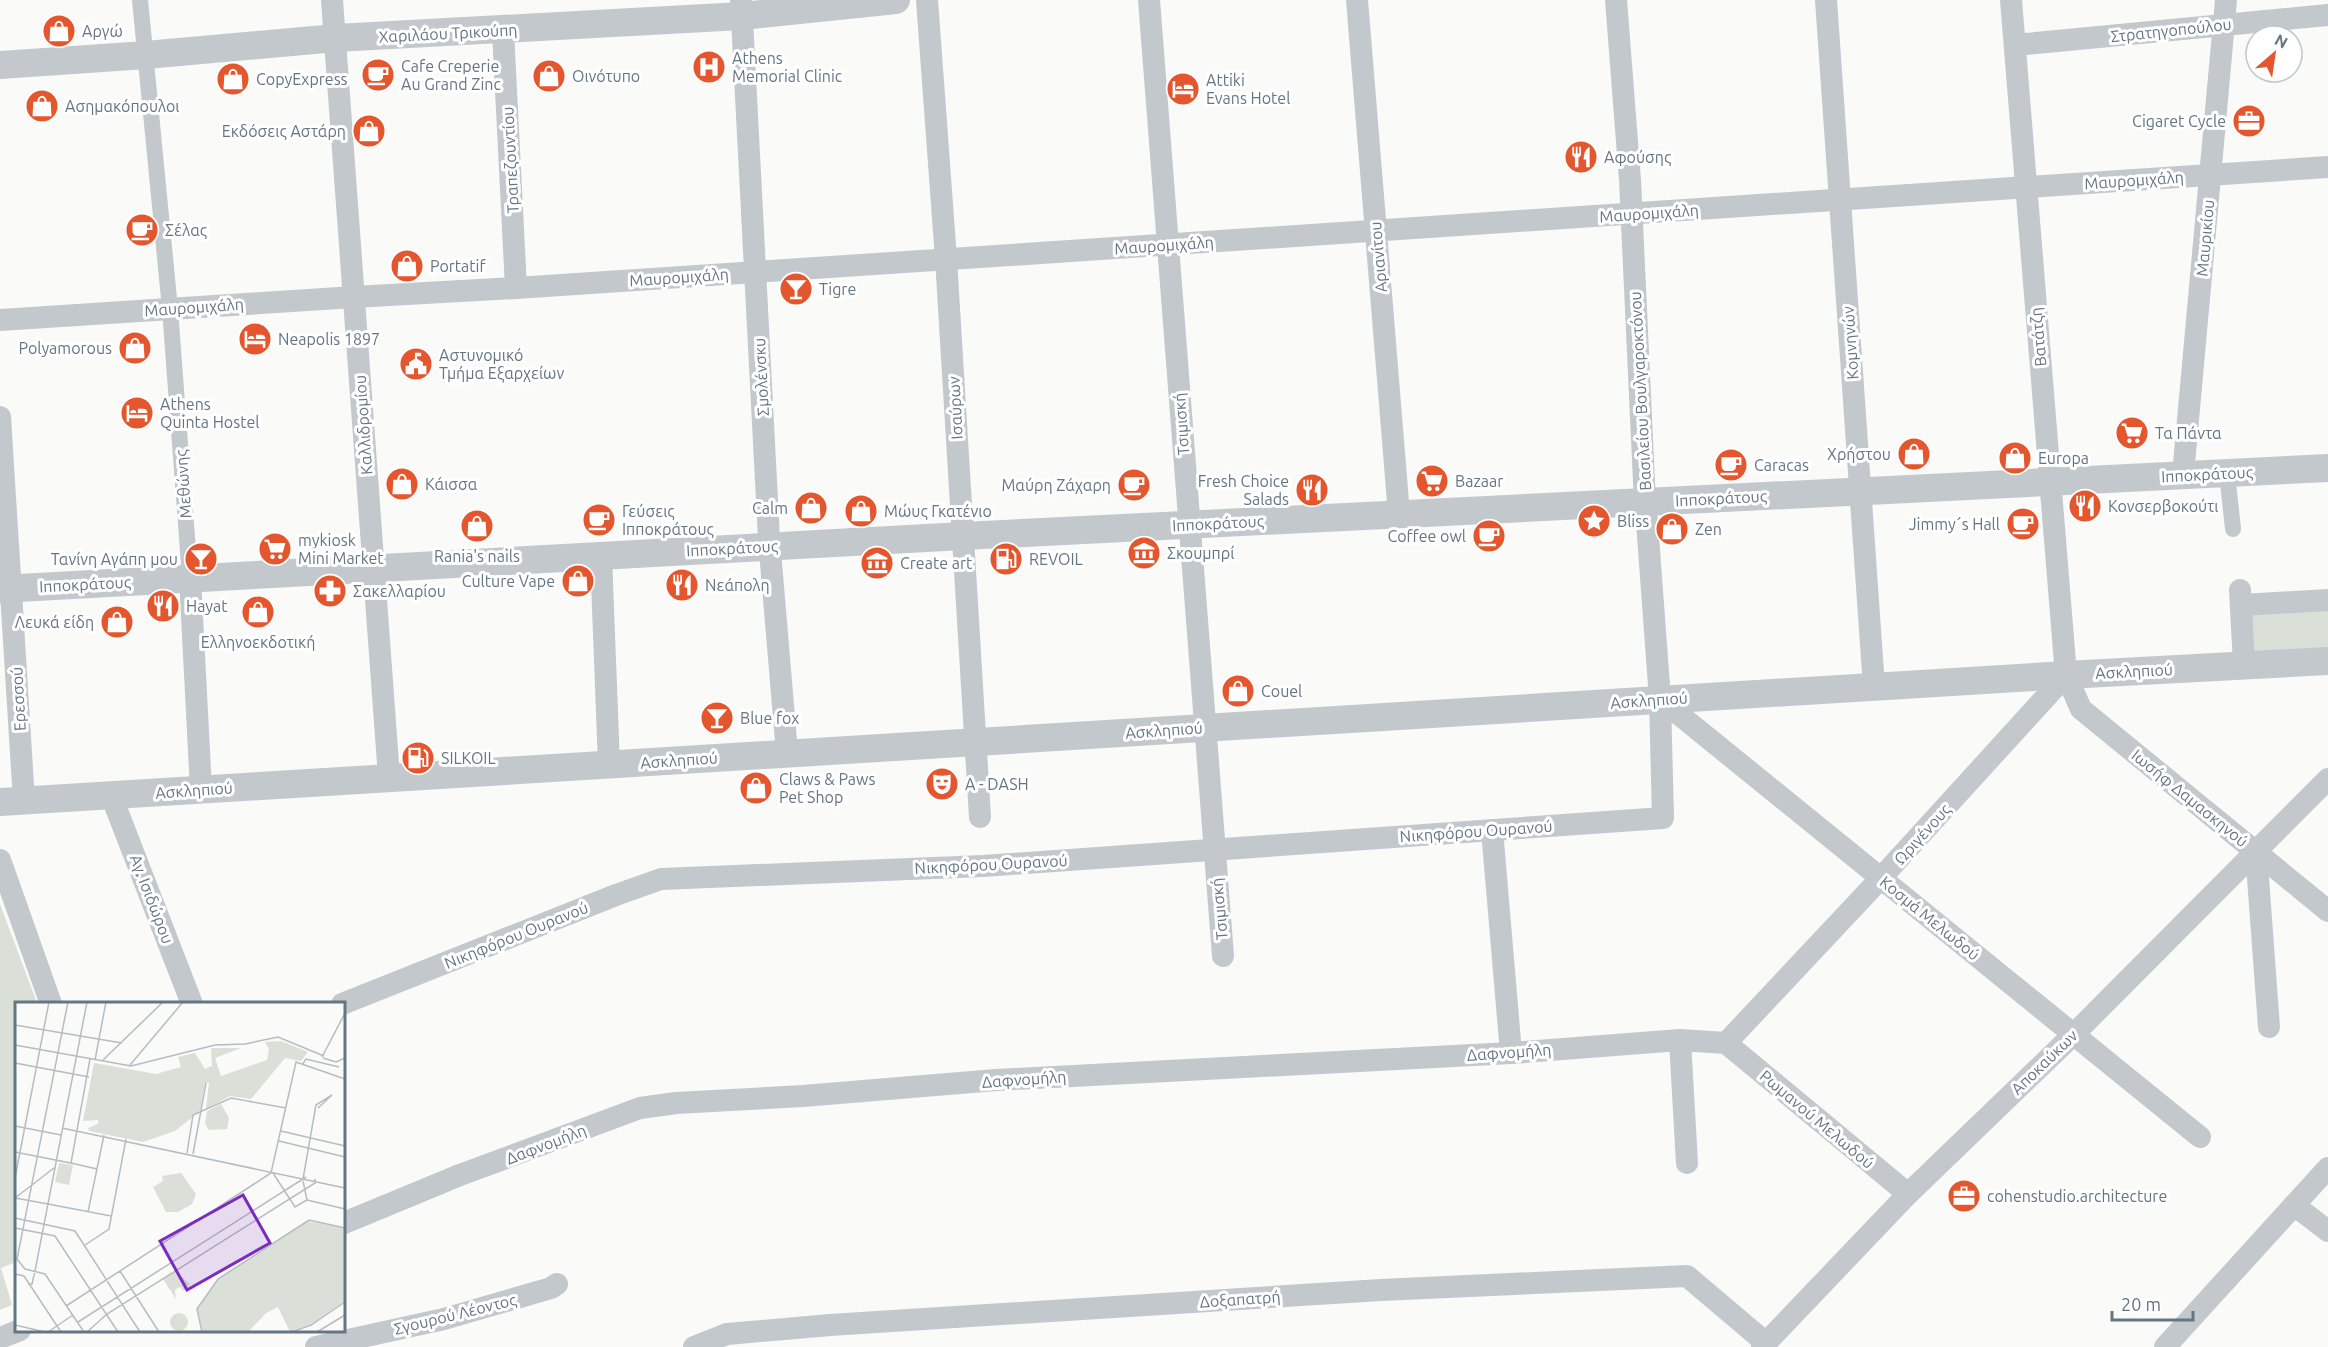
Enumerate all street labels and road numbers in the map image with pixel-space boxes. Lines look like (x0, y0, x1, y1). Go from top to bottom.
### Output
street label: Στρατηγοπούλου (2110, 15, 2232, 45)
street label: Χαριλάου Τρικούπη (378, 20, 518, 46)
street label: Τραπεζουντίου (498, 106, 523, 214)
street label: Μαυρομιχάλη (2084, 168, 2184, 192)
street label: Μαυρικίου (2193, 199, 2217, 277)
street label: Μαυρομιχάλη (1599, 201, 1699, 225)
street label: Αριανίτου (1366, 221, 1390, 293)
street label: Μαυρομιχάλη (1114, 233, 1214, 257)
street label: Μαυρομιχάλη (629, 265, 729, 289)
street label: Βασιλείου Βουλγαροκτόνου (1626, 291, 1654, 491)
street label: Μαυρομιχάλη (144, 295, 244, 319)
street label: Κομνηνών (1838, 305, 1862, 380)
street label: Βατάτζη (2026, 307, 2051, 367)
street label: Σμολένσκυ (750, 337, 772, 417)
street label: Καλλιδρομίου (351, 375, 375, 475)
street label: Ισαύρων (944, 376, 966, 440)
street label: Τσιμισκή (1170, 392, 1192, 456)
street label: Μεθώνης (172, 449, 195, 519)
street label: Ιπποκράτους (2161, 463, 2253, 486)
street label: Ιπποκράτους (1675, 487, 1767, 510)
street label: Ιπποκράτους (1172, 512, 1264, 535)
street label: Ιπποκράτους (686, 537, 778, 560)
street label: Ιπποκράτους (39, 573, 131, 596)
street label: Ασκληπιού (2095, 660, 2173, 682)
street label: Ερεσσού (7, 666, 29, 732)
street label: Ασκληπιού (1610, 688, 1688, 712)
street label: Ασκληπιού (1125, 718, 1203, 742)
street label: Ιωσήφ Δαμασκηνού (2128, 746, 2252, 850)
street label: Ασκληπιού (640, 748, 718, 772)
street label: Ασκληπιού (155, 778, 233, 802)
street label: Ωριγένους (1890, 800, 1955, 869)
street label: Νικηφόρου Ουρανού (1399, 817, 1553, 845)
street label: Νικηφόρου Ουρανού (914, 851, 1068, 877)
street label: Αγ. Ισιδώρου (127, 852, 177, 946)
street label: Κοσμά Μελωδού (1877, 872, 1983, 964)
street label: Τσιμισκή (1207, 877, 1231, 941)
street label: Νικηφόρου Ουρανού (442, 898, 590, 972)
street label: Αποκαύκων (2007, 1026, 2081, 1098)
street label: Δαφνομήλη (1466, 1040, 1552, 1064)
street label: Ρωμανού Μελωδού (1756, 1066, 1878, 1172)
street label: Δαφνομήλη (981, 1067, 1067, 1091)
street label: Δαφνομήλη (503, 1120, 589, 1168)
street label: Δοξαπατρή (1199, 1287, 1281, 1312)
street label: Σγουρού Λέοντος (392, 1290, 518, 1339)

